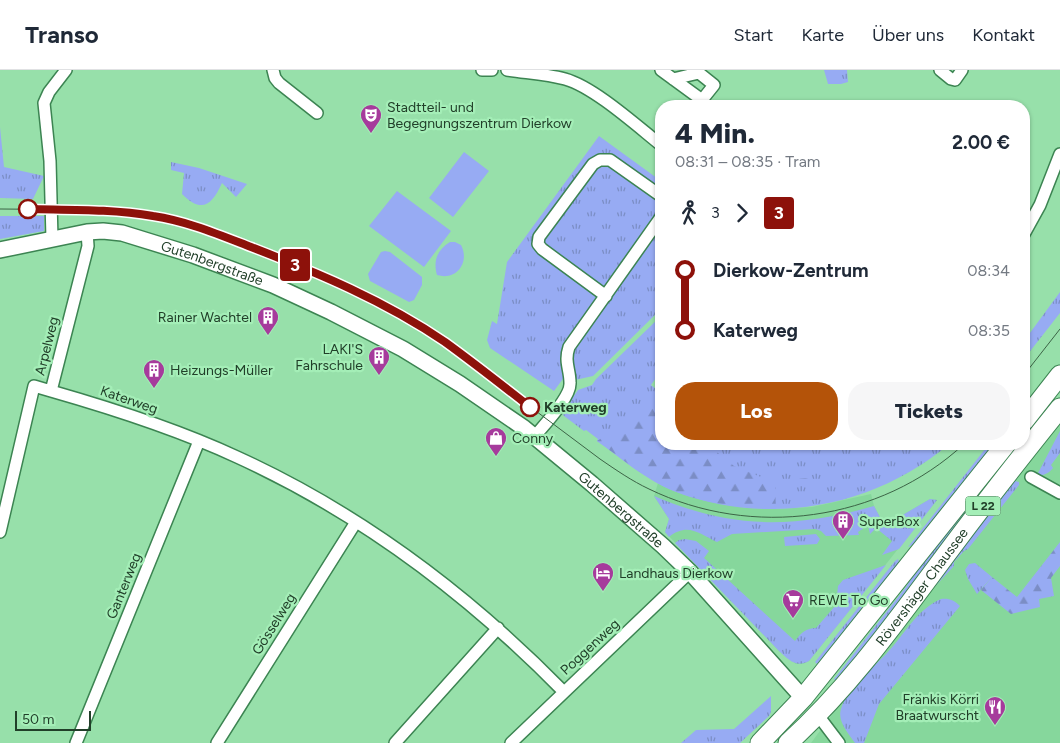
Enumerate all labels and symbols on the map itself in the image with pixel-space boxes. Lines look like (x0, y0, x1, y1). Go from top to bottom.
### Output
place label: Stadtteil- und Begegnungszentrum Dierkow (387, 99, 572, 132)
theatre icon: Stadtteil- und Begegnungszentrum Dierkow (359, 103, 383, 134)
unlabelled marker (18, 199, 38, 219)
street label: Gutenbergstraße (159, 237, 266, 289)
line badge: 3 (279, 249, 311, 281)
building icon: Rainer Wachtel (256, 305, 280, 336)
place label: Rainer Wachtel (158, 309, 252, 326)
street label: Arpelweg (32, 315, 62, 377)
place label: LAKI'S Fahrschule (295, 341, 363, 374)
building icon: LAKI'S Fahrschule (367, 345, 391, 376)
building icon: Heizungs-Müller (142, 358, 166, 389)
place label: Heizungs-Müller (170, 362, 273, 379)
street label: Katerweg (98, 382, 160, 418)
marker: Katerweg (520, 397, 540, 417)
place label: Katerweg (544, 399, 607, 416)
shop icon: Conny (484, 426, 508, 457)
place label: Conny (512, 430, 554, 447)
street label: Gutenbergstraße (575, 468, 667, 551)
road number: L 22 (966, 496, 1000, 516)
building icon: SuperBox (831, 509, 855, 540)
place label: SuperBox (859, 513, 920, 530)
street label: Rövershäger Chaussee (872, 524, 972, 649)
street label: Ganterweg (103, 550, 145, 622)
hotel icon: Landhaus Dierkow (591, 561, 615, 592)
place label: Landhaus Dierkow (619, 565, 733, 582)
supermarket icon: REWE To Go (781, 588, 805, 619)
street label: Gösselweg (248, 590, 300, 658)
place label: REWE To Go (809, 592, 888, 609)
street label: Poggenweg (557, 615, 623, 679)
place label: Fränkis Körri Braatwurscht (895, 691, 979, 724)
restaurant icon: Fränkis Körri Braatwurscht (983, 695, 1007, 726)
scale bar (15, 708, 91, 731)

